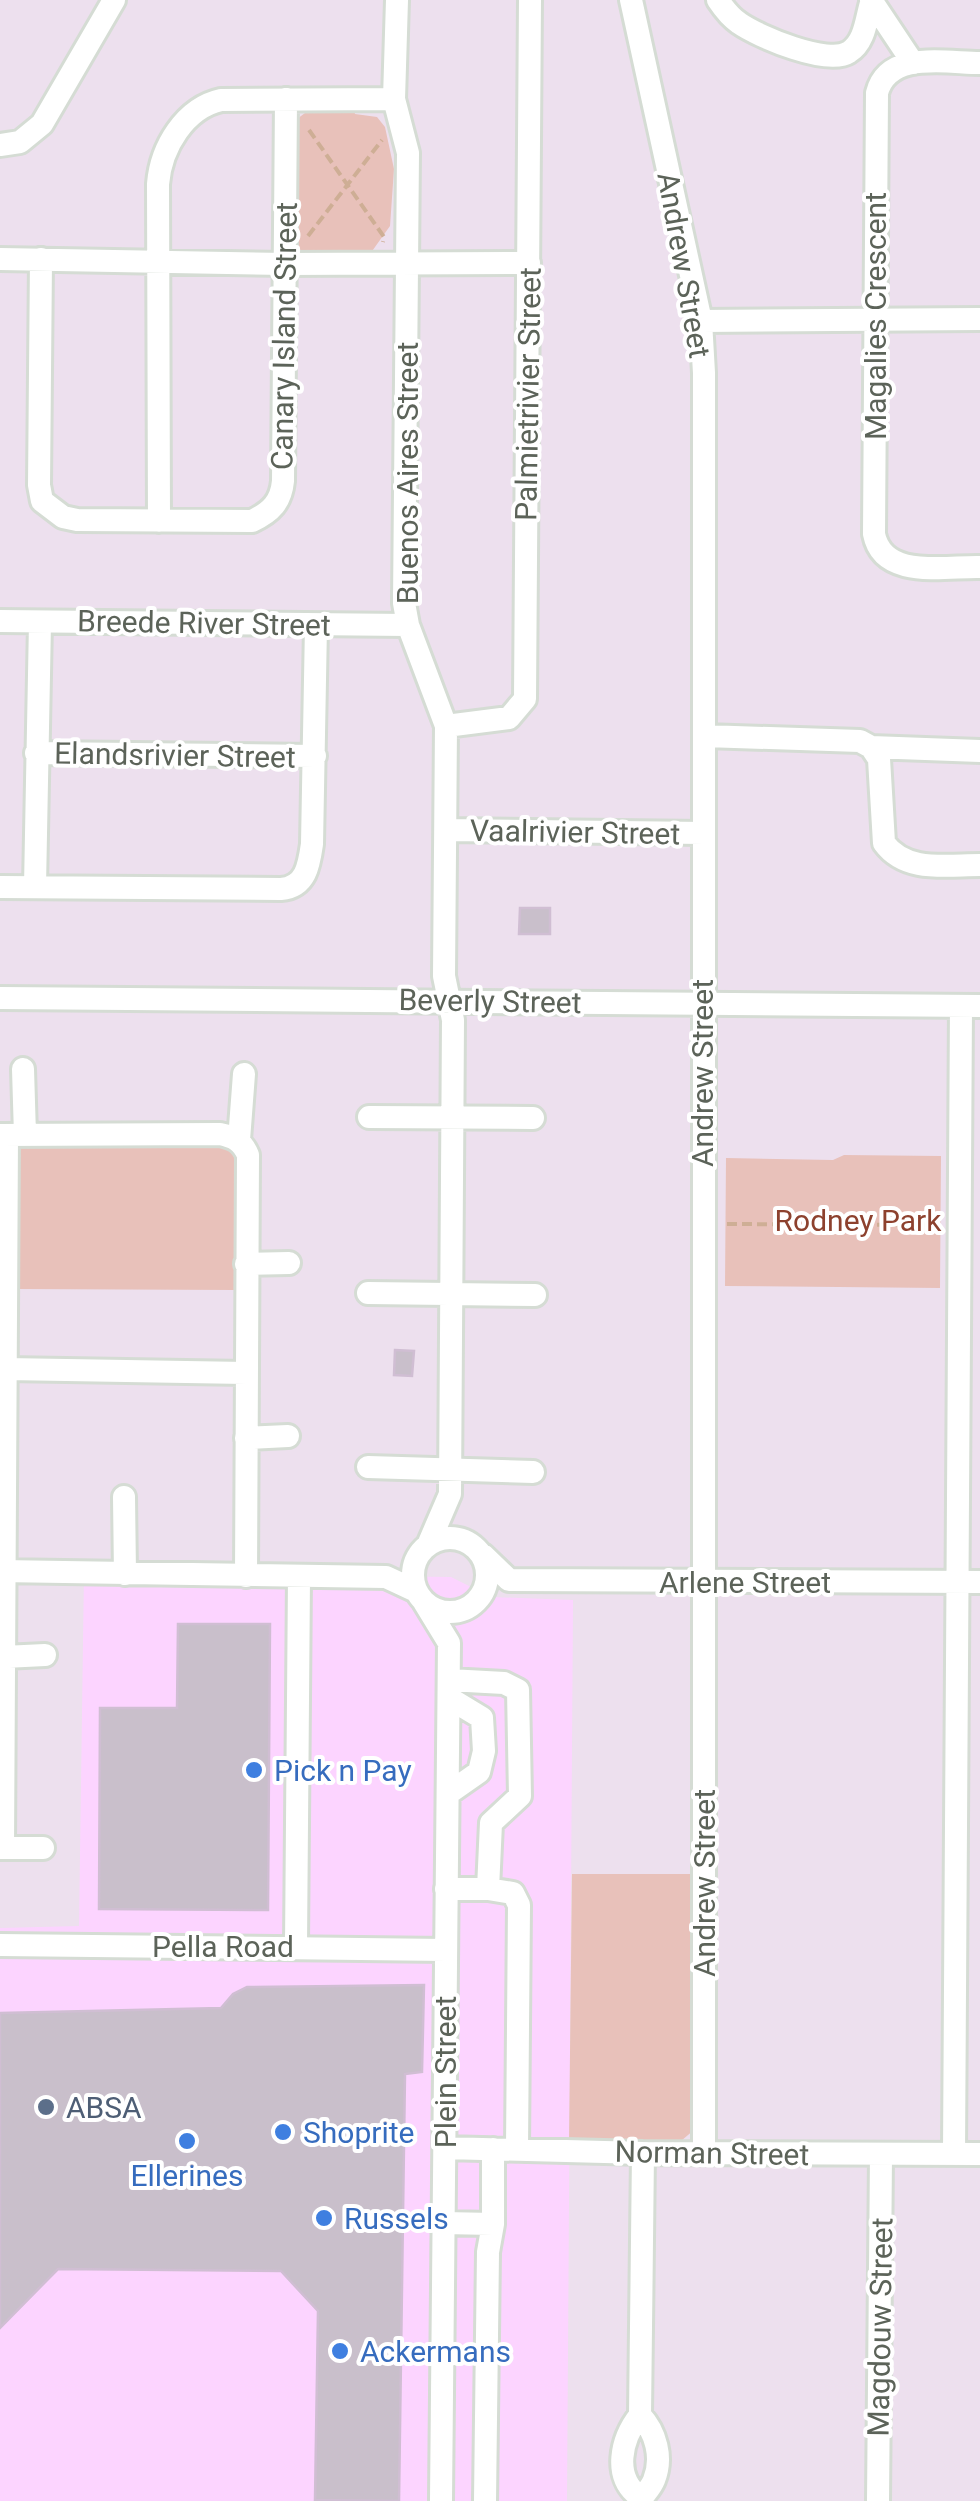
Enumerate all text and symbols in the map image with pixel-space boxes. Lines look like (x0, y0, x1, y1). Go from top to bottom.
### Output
street label: Andrew Street (650, 169, 718, 361)
street label: Magalies Crescent (858, 192, 893, 440)
street label: Canary Island Street (264, 202, 304, 470)
street label: Palmietrivier Street (508, 267, 548, 521)
street label: Buenos Aires Street (390, 342, 425, 604)
street label: Breede River Street (77, 603, 331, 643)
street label: Elandsrivier Street (54, 735, 296, 775)
street label: Vaalrivier Street (470, 813, 680, 851)
street label: Andrew Street (685, 979, 720, 1167)
street label: Beverly Street (398, 982, 582, 1020)
park label: Rodney Park (775, 1203, 942, 1238)
street label: Arlene Street (659, 1565, 831, 1600)
place label: Pick n Pay (274, 1753, 412, 1788)
marker: Pick n Pay (243, 1759, 265, 1781)
street label: Andrew Street (687, 1789, 722, 1977)
street label: Pella Road (152, 1929, 294, 1964)
street label: Plein Street (428, 1996, 463, 2148)
place label: ABSA (66, 2090, 142, 2125)
marker: ABSA (35, 2096, 57, 2118)
place label: Shoprite (303, 2115, 414, 2150)
marker: Shoprite (272, 2121, 294, 2143)
marker: Ellerines (176, 2130, 198, 2152)
street label: Norman Street (614, 2134, 810, 2172)
place label: Ellerines (131, 2158, 243, 2193)
place label: Russels (344, 2201, 449, 2236)
marker: Russels (313, 2207, 335, 2229)
street label: Magdouw Street (861, 2217, 899, 2437)
place label: Ackermans (360, 2334, 511, 2369)
marker: Ackermans (329, 2340, 351, 2362)

